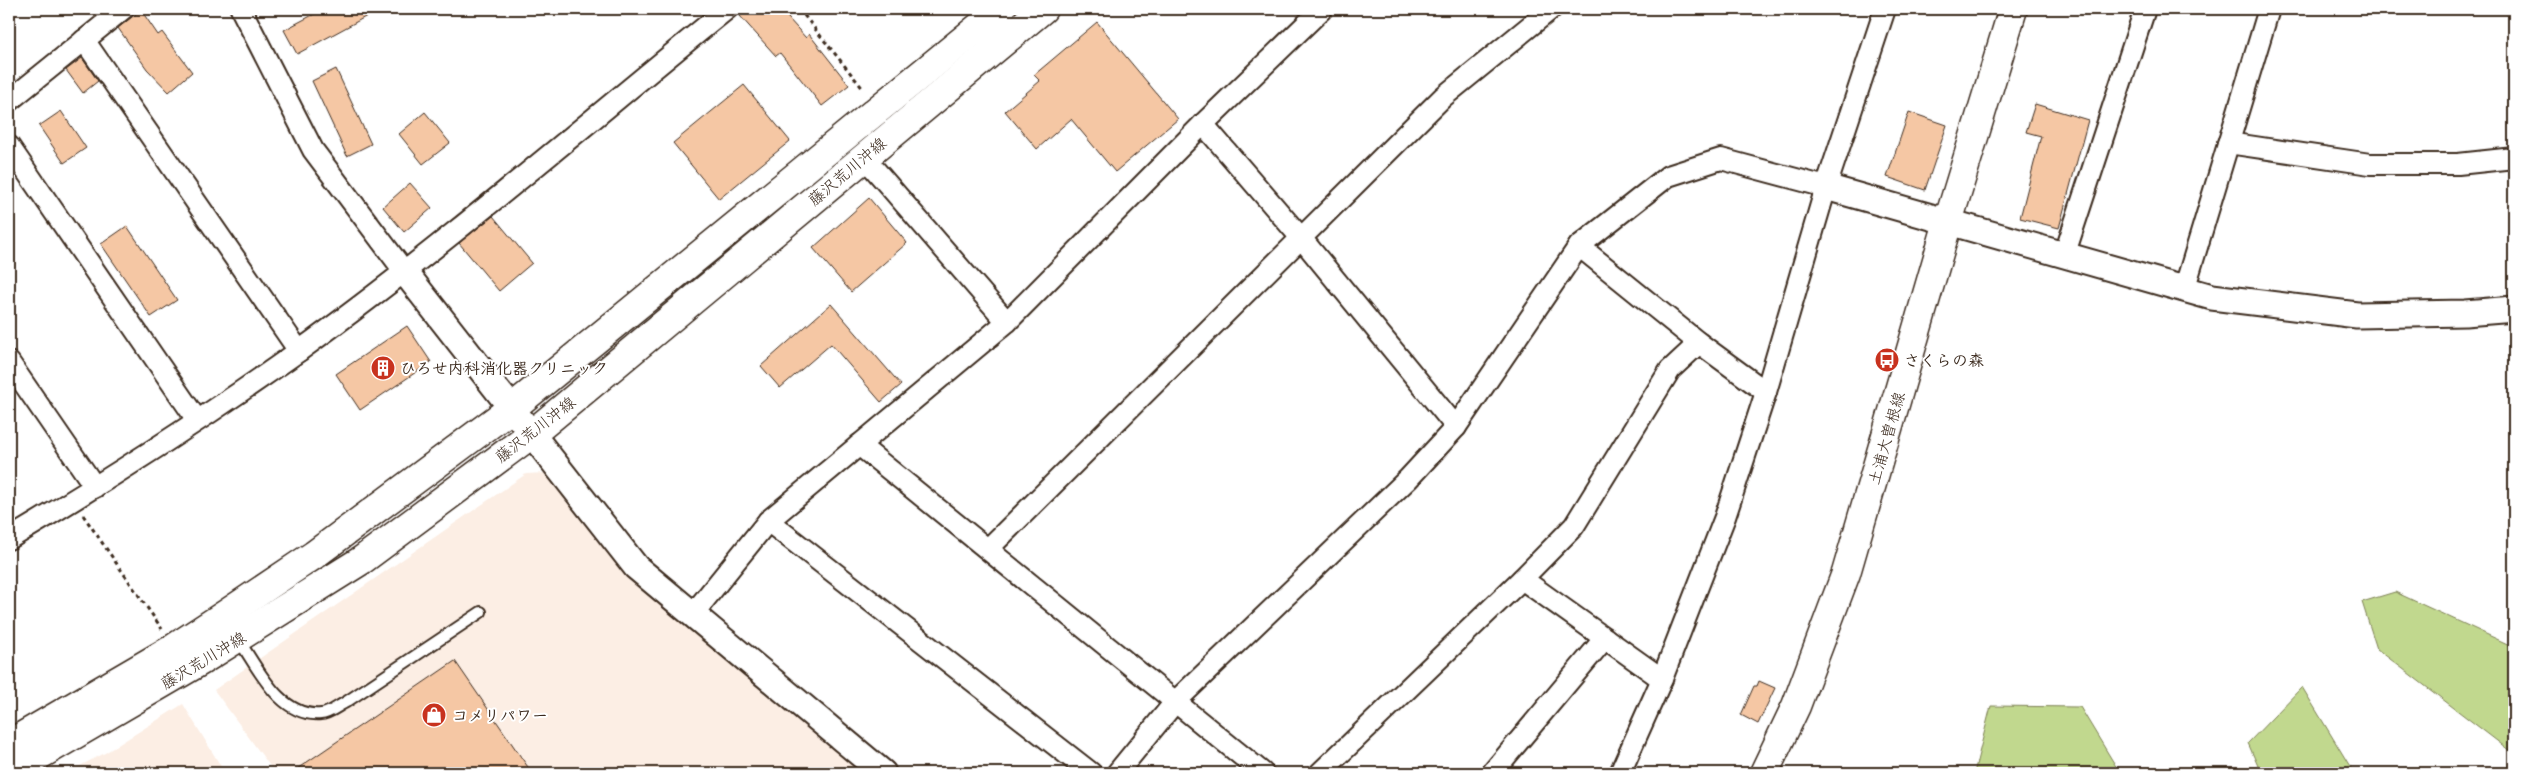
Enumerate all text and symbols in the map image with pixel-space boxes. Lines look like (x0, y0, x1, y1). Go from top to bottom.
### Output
street label: 藤沢荒川沖線 (805, 134, 890, 210)
bus stop icon: さくらの森 (1874, 347, 1900, 373)
place label: さくらの森 (1904, 352, 1984, 370)
building icon: ひろせ内科消化器クリニック (370, 355, 396, 381)
place label: ひろせ内科消化器クリニック (400, 360, 608, 378)
street label: 土浦大曽根線 (1865, 390, 1909, 487)
street label: 藤沢荒川沖線 (492, 393, 579, 466)
street label: 藤沢荒川沖線 (158, 628, 249, 693)
shop icon: コメリパワー (421, 702, 447, 728)
place label: コメリパワー (452, 707, 548, 725)

